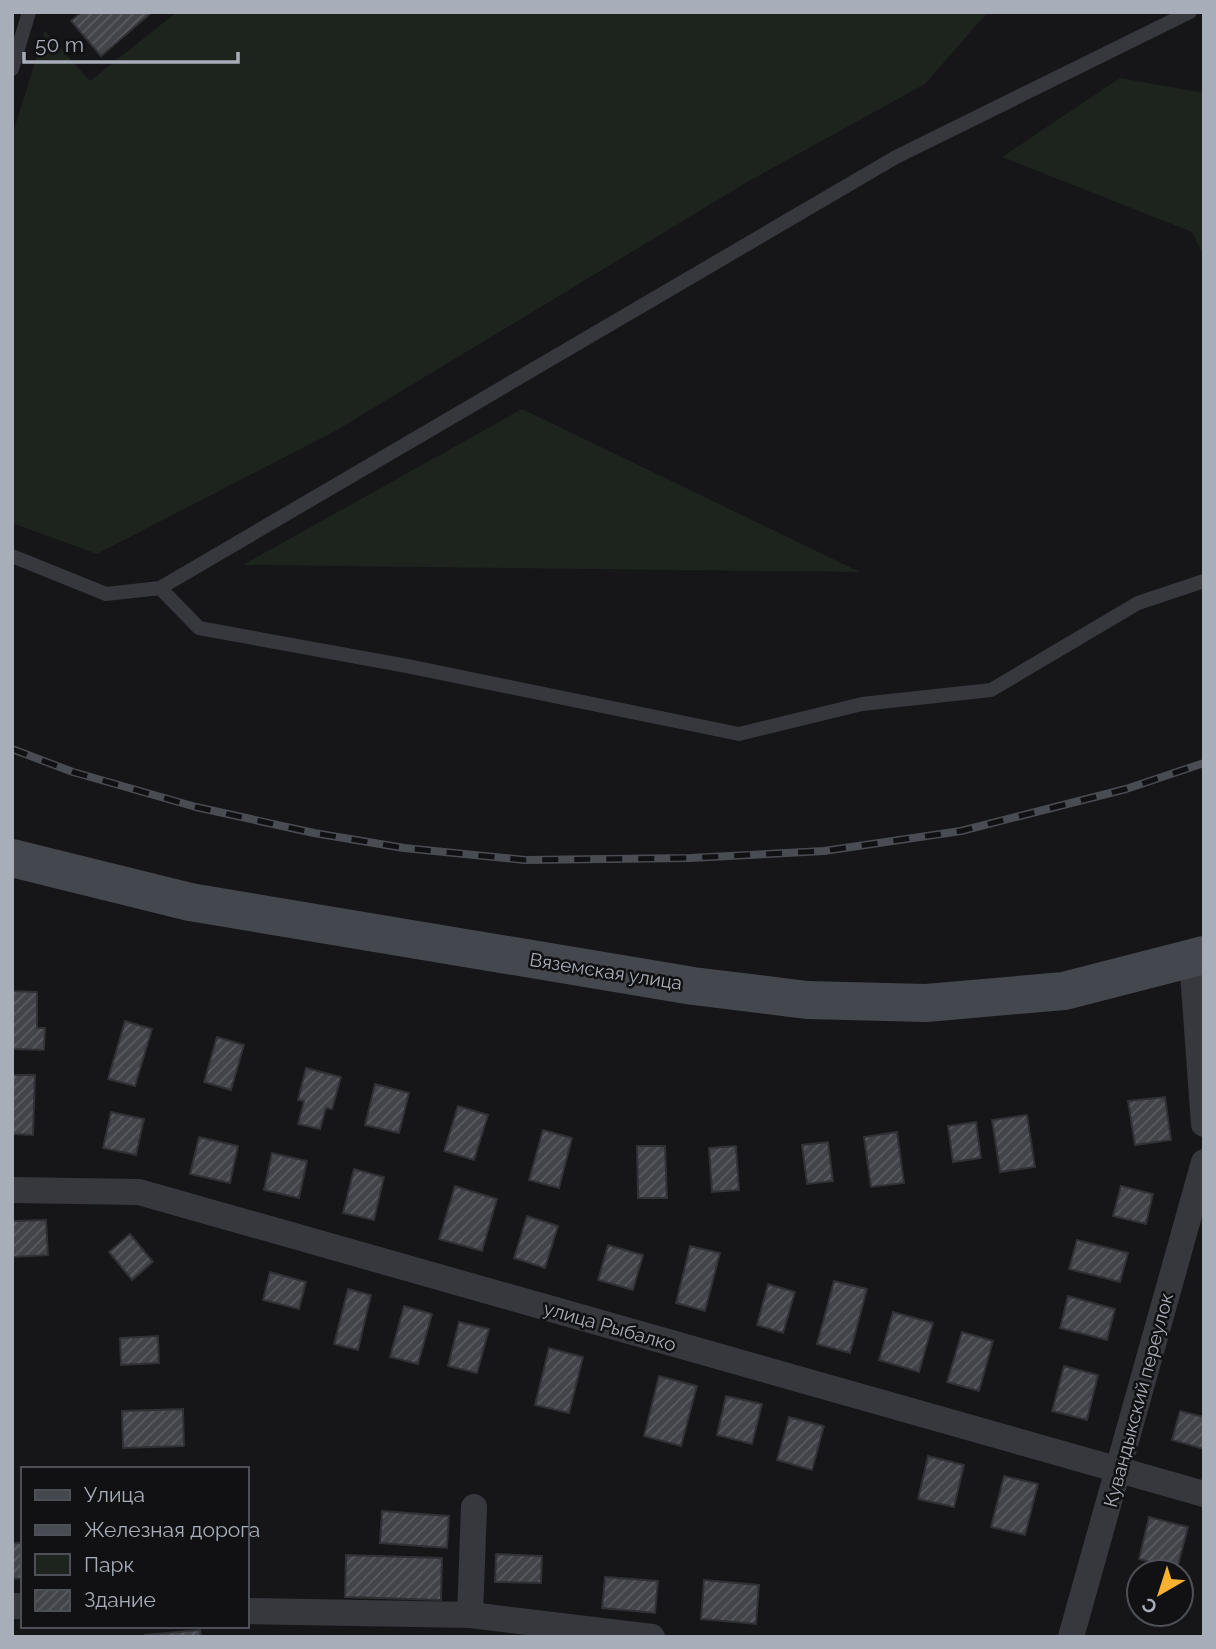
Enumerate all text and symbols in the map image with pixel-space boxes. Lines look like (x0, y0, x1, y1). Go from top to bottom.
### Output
scale bar (24, 21, 238, 65)
text: 50 m (35, 32, 84, 57)
street label: Вяземская улица (528, 948, 684, 994)
street label: Кувандыкский переулок (1099, 1290, 1177, 1510)
street label: улица Рыбалко (541, 1297, 679, 1355)
legend (21, 1467, 248, 1628)
text: Улица (84, 1482, 145, 1507)
text: Железная дорога (84, 1517, 260, 1542)
text: Парк (84, 1552, 134, 1577)
north arrow (1125, 1558, 1195, 1628)
text: Здание (84, 1587, 156, 1612)
text: С (1137, 1594, 1161, 1619)

